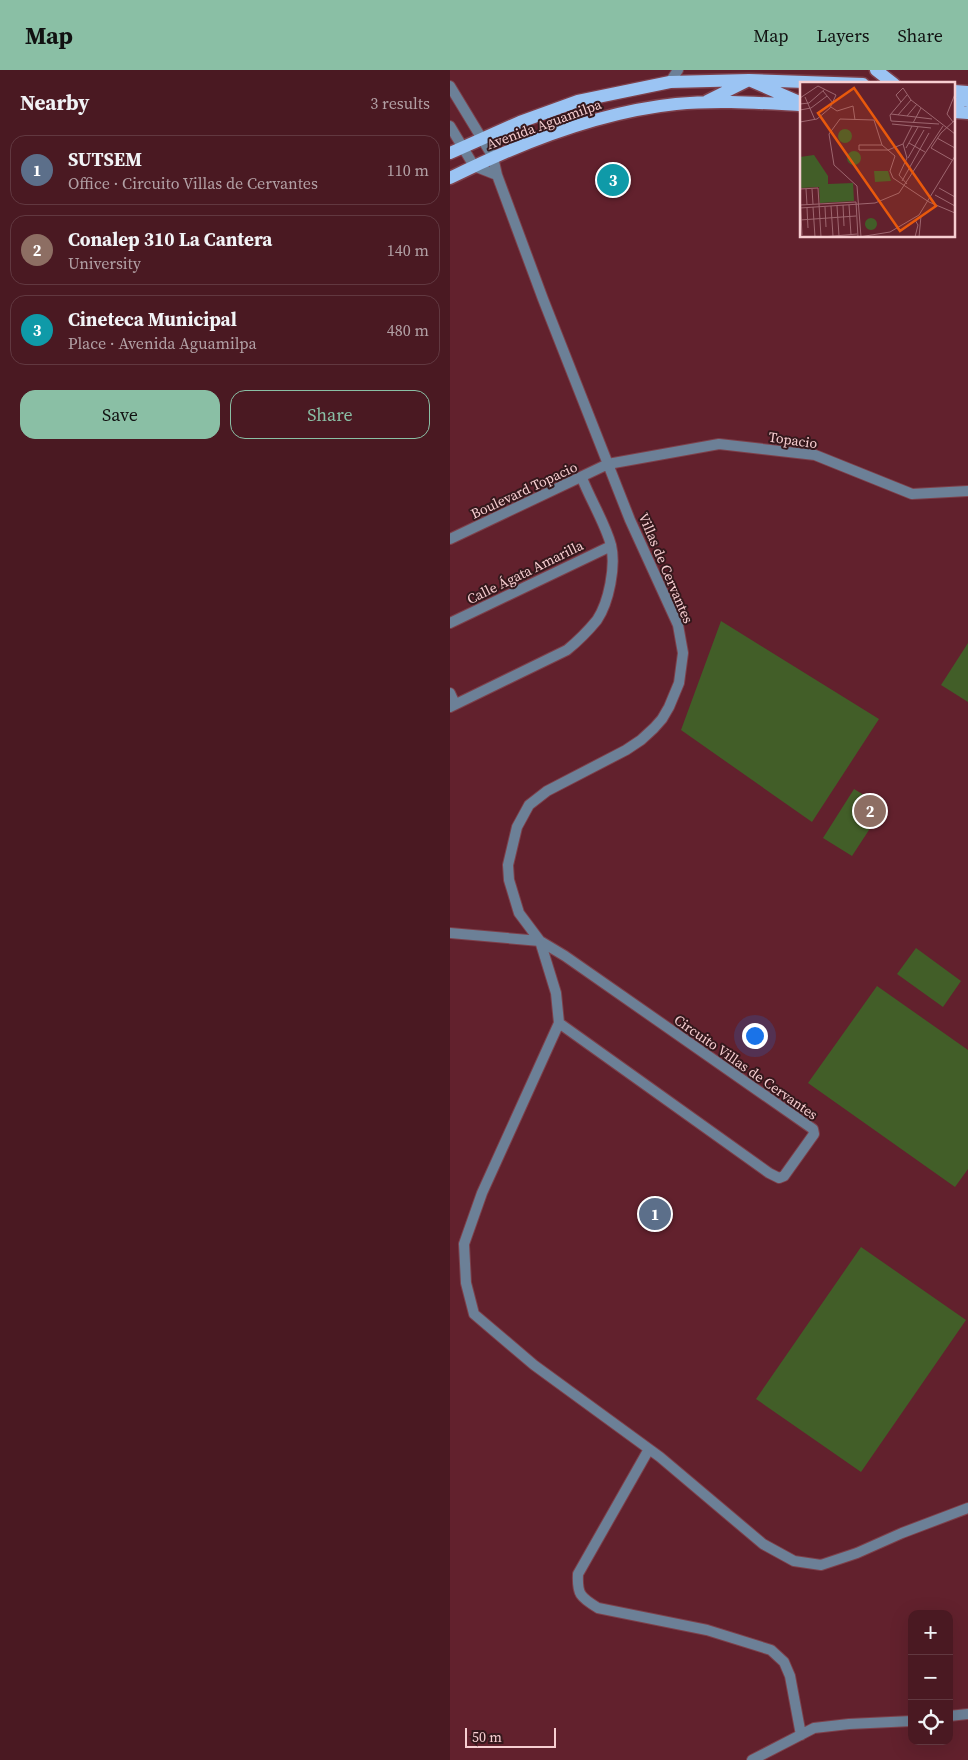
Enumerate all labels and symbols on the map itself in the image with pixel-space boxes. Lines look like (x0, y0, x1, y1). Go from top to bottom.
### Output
inset map (800, 82, 956, 238)
street label: Avenida Aguamilpa (484, 94, 605, 154)
pin: 3 (597, 161, 629, 199)
street label: Topacio (767, 427, 819, 453)
street label: Boulevard Topacio (468, 456, 581, 523)
street label: Villas de Cervantes (634, 510, 698, 626)
street label: Calle Ágata Amarilla (463, 535, 587, 609)
pin: 2 (854, 792, 886, 830)
street label: Circuito Villas de Cervantes (670, 1010, 822, 1124)
your location (742, 1023, 768, 1049)
pin: 1 (639, 1195, 671, 1233)
scale bar (465, 1725, 556, 1748)

